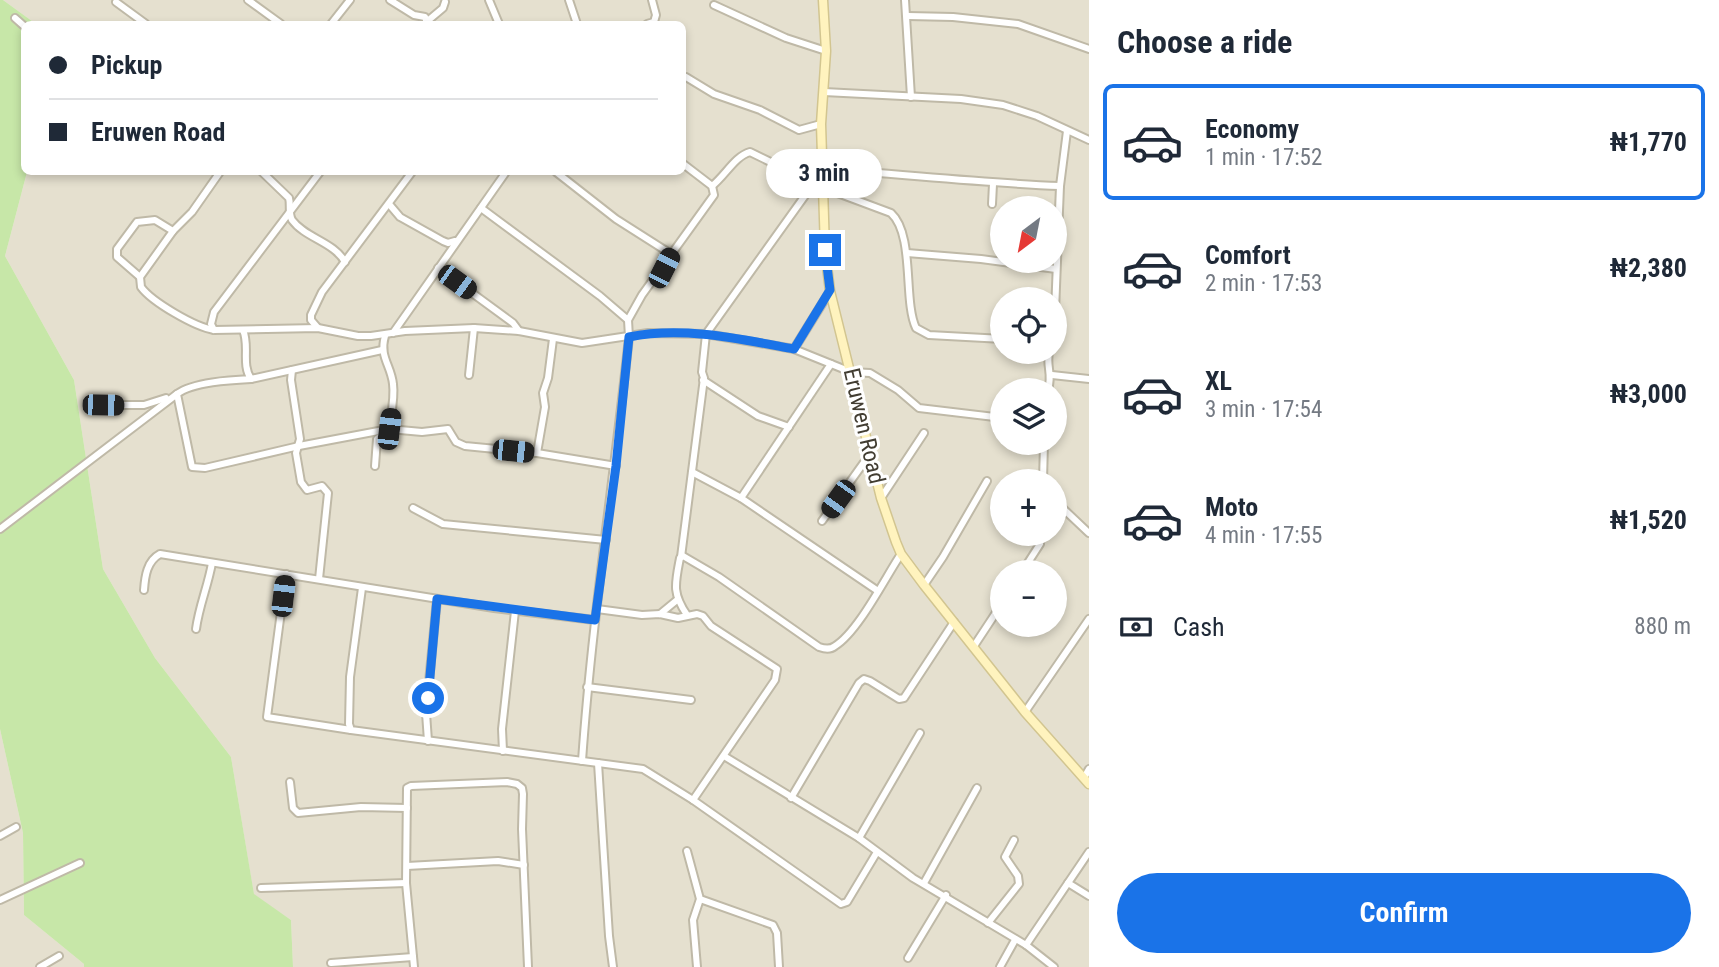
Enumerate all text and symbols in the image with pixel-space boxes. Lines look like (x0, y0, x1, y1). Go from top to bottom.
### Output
text: Choose a ride (1117, 23, 1292, 61)
text: Pickup (91, 50, 162, 80)
icon: car (1121, 111, 1184, 174)
text: Economy (1205, 114, 1299, 144)
text: Eruwen Road (91, 117, 225, 147)
text: ₦1,770 (1610, 127, 1687, 157)
text: 1 min · 17:52 (1205, 144, 1322, 171)
callout: 3 min (767, 148, 883, 198)
text: 3 min (798, 160, 850, 187)
north arrow (990, 196, 1068, 273)
map controls (990, 196, 1067, 637)
route end (809, 234, 841, 266)
icon: car (1121, 237, 1184, 300)
text: Comfort (1205, 240, 1291, 270)
car (646, 245, 683, 291)
text: ₦2,380 (1610, 253, 1687, 283)
car (434, 261, 481, 303)
text: 2 min · 17:53 (1205, 270, 1322, 297)
button: locate (990, 287, 1067, 364)
icon: car (1121, 363, 1184, 426)
street label: Eruwen Road (838, 366, 890, 486)
text: XL (1205, 366, 1232, 396)
button: layers (990, 378, 1067, 455)
text: ₦3,000 (1610, 379, 1687, 409)
car (82, 394, 125, 416)
text: 3 min · 17:54 (1205, 396, 1322, 423)
car (377, 407, 402, 451)
car (492, 438, 535, 464)
button: + (990, 469, 1067, 546)
car (818, 476, 859, 522)
icon: car (1121, 489, 1184, 552)
text: Moto (1205, 492, 1258, 522)
text: ₦1,520 (1610, 505, 1687, 535)
text: 4 min · 17:55 (1205, 522, 1322, 549)
button: − (990, 560, 1067, 637)
car (271, 574, 296, 618)
icon: cash (1117, 608, 1155, 646)
text: Cash (1173, 612, 1225, 642)
text: 880 m (1634, 613, 1691, 640)
route start (412, 682, 444, 714)
button: Confirm (1117, 873, 1691, 953)

